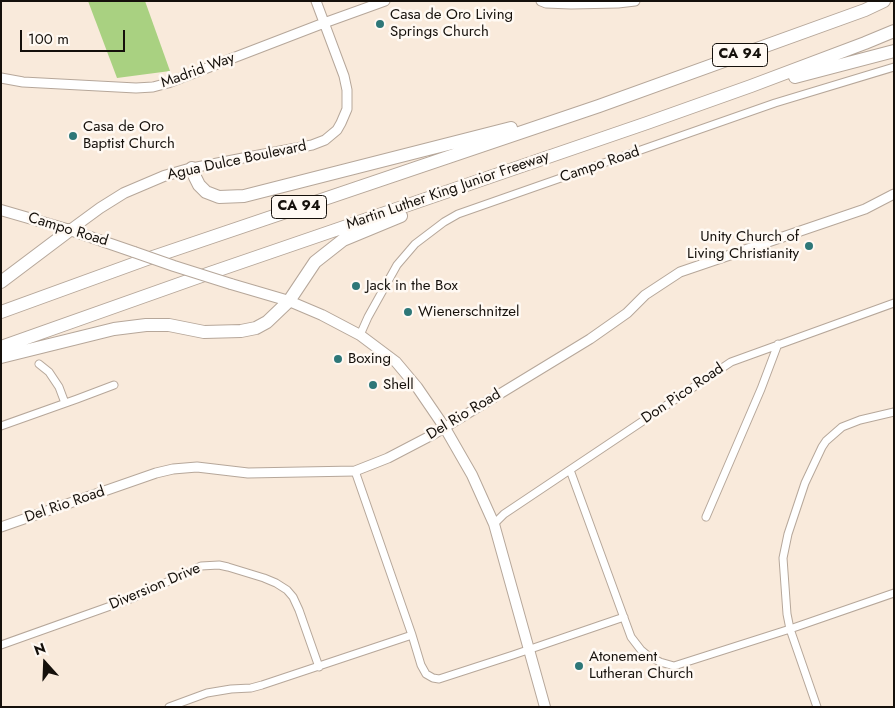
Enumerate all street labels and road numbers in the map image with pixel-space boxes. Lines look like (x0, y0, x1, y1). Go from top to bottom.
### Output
road number: CA 94 (712, 44, 768, 66)
street label: Madrid Way (159, 49, 237, 93)
street label: Agua Dulce Boulevard (166, 137, 308, 185)
street label: Campo Road (558, 143, 642, 187)
street label: Martin Luther King Junior Freeway (344, 148, 552, 234)
road number: CA 94 (272, 196, 326, 218)
street label: Campo Road (26, 209, 110, 251)
street label: Don Pico Road (639, 360, 727, 428)
street label: Del Rio Road (424, 386, 504, 444)
street label: Del Rio Road (23, 483, 107, 527)
street label: Diversion Drive (107, 560, 203, 614)

